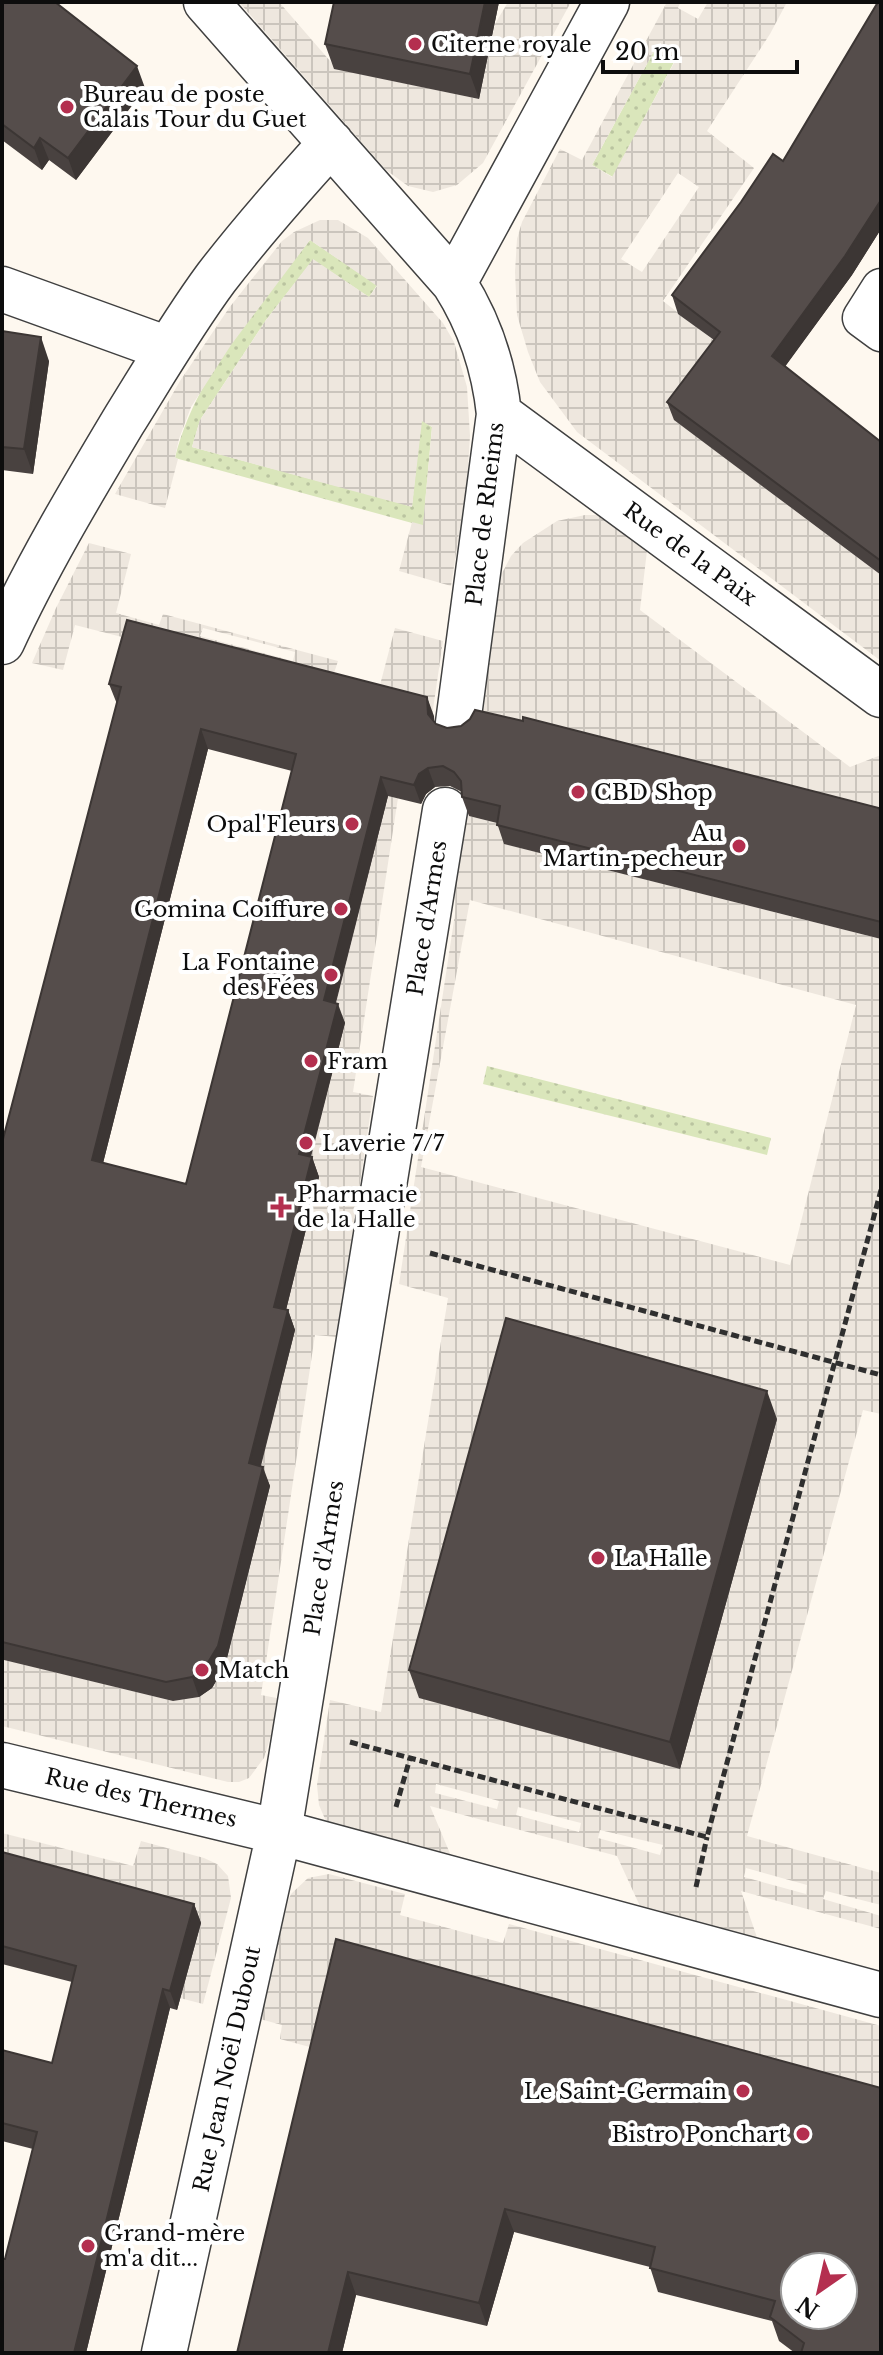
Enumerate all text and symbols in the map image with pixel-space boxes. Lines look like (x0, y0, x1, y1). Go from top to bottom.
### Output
scale bar (603, 24, 797, 74)
place label: Citerne royale (431, 31, 592, 58)
marker: Citerne royale (406, 35, 424, 53)
text: 20 m (615, 37, 680, 66)
place label: Bureau de poste Calais Tour du Guet (83, 81, 307, 133)
marker: Bureau de poste Calais Tour du Guet (58, 98, 76, 116)
street label: Place de Rheims (460, 420, 510, 608)
street label: Rue de la Paix (618, 497, 762, 612)
place label: CBD Shop (594, 779, 713, 806)
marker: CBD Shop (569, 783, 587, 801)
place label: Opal'Fleurs (206, 811, 336, 838)
marker: Opal'Fleurs (343, 815, 361, 833)
place label: Au Martin-pecheur (543, 820, 724, 872)
marker: Au Martin-pecheur (730, 837, 748, 855)
street label: Place d'Armes (401, 838, 453, 998)
place label: Gomina Coiffure (134, 896, 325, 923)
marker: Gomina Coiffure (332, 900, 350, 918)
place label: La Fontaine des Fées (182, 949, 315, 1001)
marker: La Fontaine des Fées (322, 966, 340, 984)
place label: Fram (327, 1048, 388, 1075)
marker: Fram (302, 1052, 320, 1070)
place label: Laverie 7/7 (322, 1130, 445, 1157)
marker: Laverie 7/7 (297, 1134, 315, 1152)
place label: Pharmacie de la Halle (297, 1181, 418, 1233)
marker: Pharmacie de la Halle (272, 1198, 290, 1216)
street label: Place d'Armes (298, 1478, 350, 1638)
place label: La Halle (614, 1545, 708, 1572)
marker: La Halle (589, 1549, 607, 1567)
place label: Match (218, 1657, 289, 1684)
marker: Match (193, 1661, 211, 1679)
street label: Rue des Thermes (42, 1763, 240, 1833)
street label: Rue Jean Noël Dubout (188, 1943, 266, 2195)
place label: Le Saint-Germain (524, 2078, 727, 2105)
marker: Le Saint-Germain (734, 2082, 752, 2100)
place label: Bistro Ponchart (611, 2121, 788, 2148)
marker: Bistro Ponchart (794, 2125, 812, 2143)
place label: Grand-mère m'a dit... (104, 2220, 245, 2272)
marker: Grand-mère m'a dit... (79, 2237, 97, 2255)
north arrow (779, 2251, 859, 2331)
text: N (792, 2290, 824, 2324)

